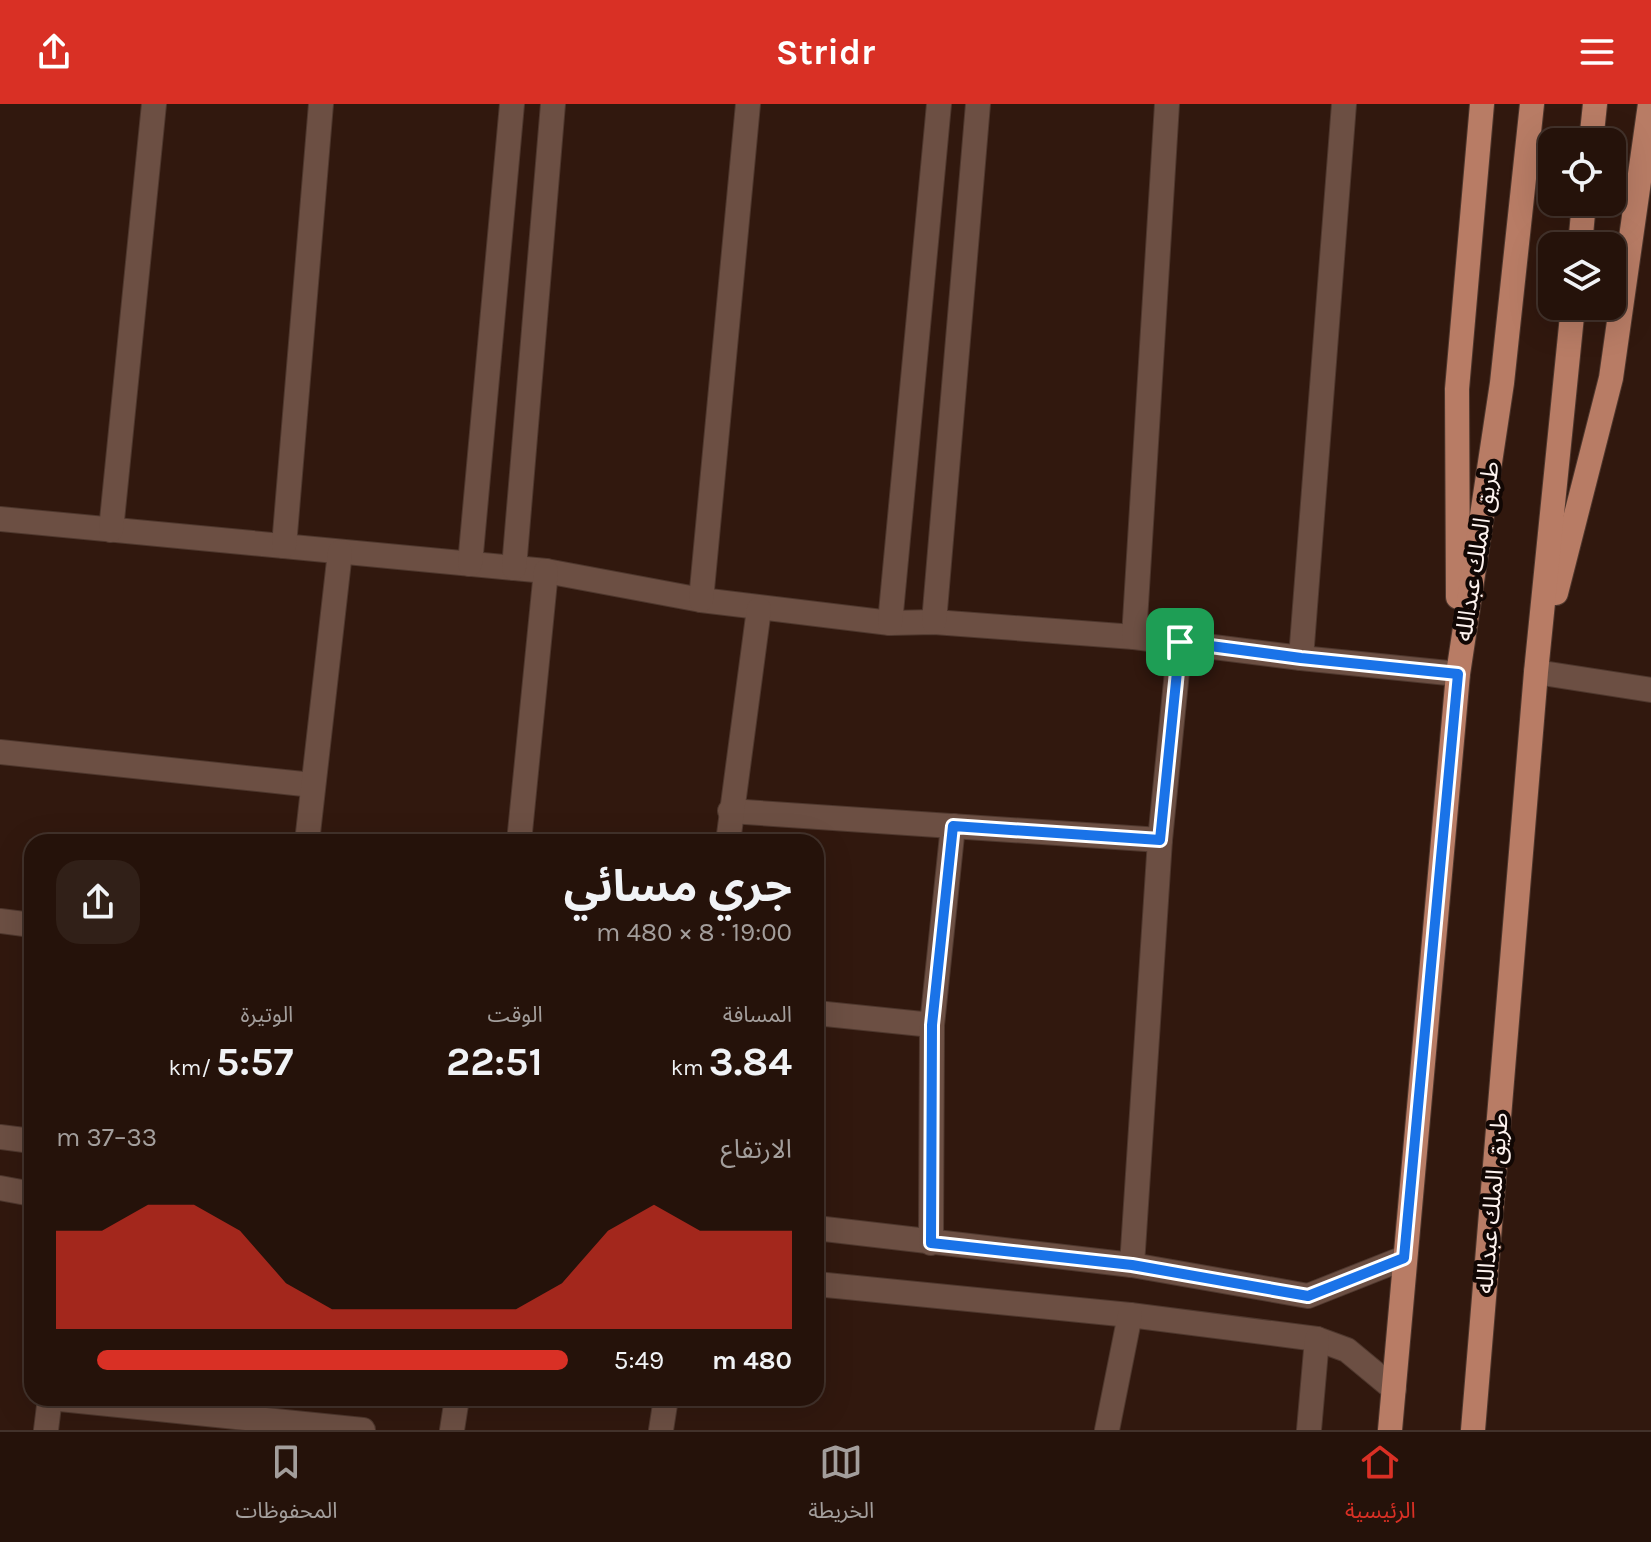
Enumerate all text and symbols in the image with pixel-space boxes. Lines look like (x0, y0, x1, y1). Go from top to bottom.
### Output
icon: share (32, 30, 76, 74)
icon: menu (1575, 30, 1619, 74)
text: Stridr (776, 31, 875, 73)
map controls (1538, 128, 1626, 320)
button: locate (1538, 128, 1626, 216)
button: layers (1538, 232, 1626, 320)
street label: طريق الملك عبدالله (1449, 459, 1506, 643)
pin (1146, 608, 1214, 676)
icon: arrive (1158, 620, 1202, 664)
button: share (56, 860, 140, 944)
text: جري مسائي (564, 861, 792, 912)
text: 19:00 · 8 × 480 m (596, 917, 792, 948)
text: الوتيرة (240, 1002, 293, 1028)
text: الوقت (487, 1002, 543, 1028)
text: المسافة (723, 1002, 792, 1028)
text: 5:57 (216, 1038, 293, 1085)
text: 22:51 (446, 1038, 543, 1085)
text: 3.84 (709, 1038, 792, 1085)
text: /km (168, 1055, 216, 1081)
text: km (671, 1055, 709, 1081)
street label: طريق الملك عبدالله (1470, 1111, 1515, 1295)
text: 33–37 m (56, 1122, 157, 1153)
text: الارتفاع (721, 1134, 792, 1165)
text: 5:49 (614, 1345, 664, 1376)
text: 480 m (712, 1345, 792, 1376)
tab: المحفوظات (235, 1440, 338, 1534)
tab: الخريطة (808, 1440, 874, 1534)
tab: الرئيسية (1345, 1440, 1416, 1534)

